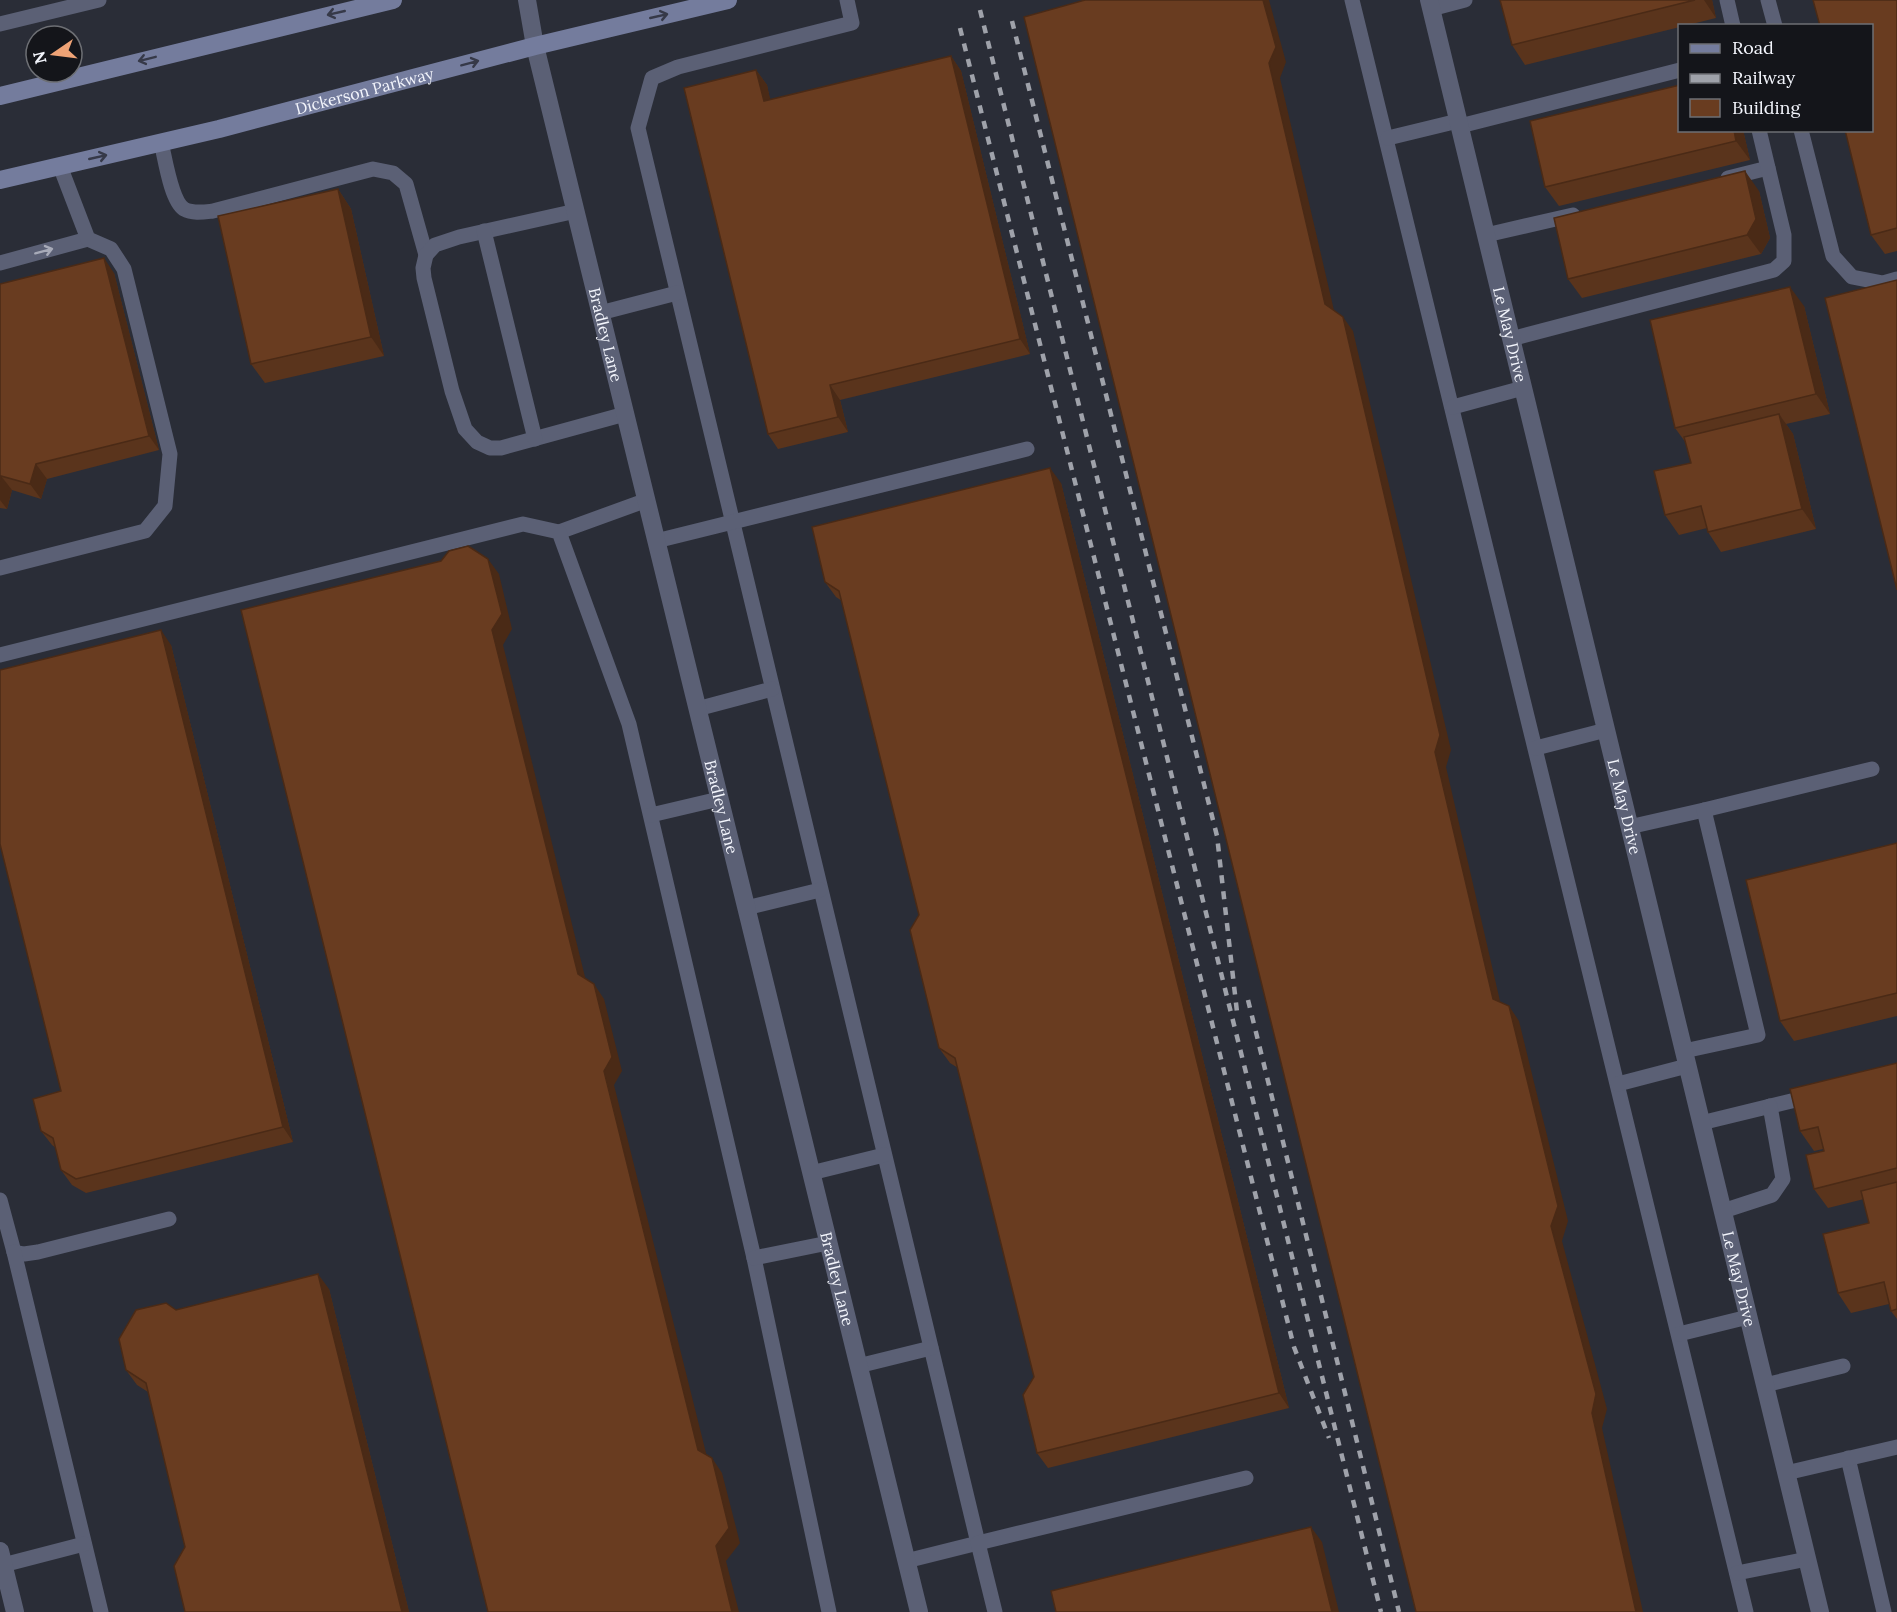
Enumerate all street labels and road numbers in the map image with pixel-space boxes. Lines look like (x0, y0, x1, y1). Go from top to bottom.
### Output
street label: Dickerson Parkway (293, 63, 436, 119)
street label: Le May Drive (1489, 284, 1531, 384)
street label: Bradley Lane (585, 286, 627, 384)
street label: Le May Drive (1603, 757, 1646, 857)
street label: Bradley Lane (700, 758, 743, 856)
street label: Le May Drive (1718, 1229, 1761, 1329)
street label: Bradley Lane (816, 1230, 859, 1328)

